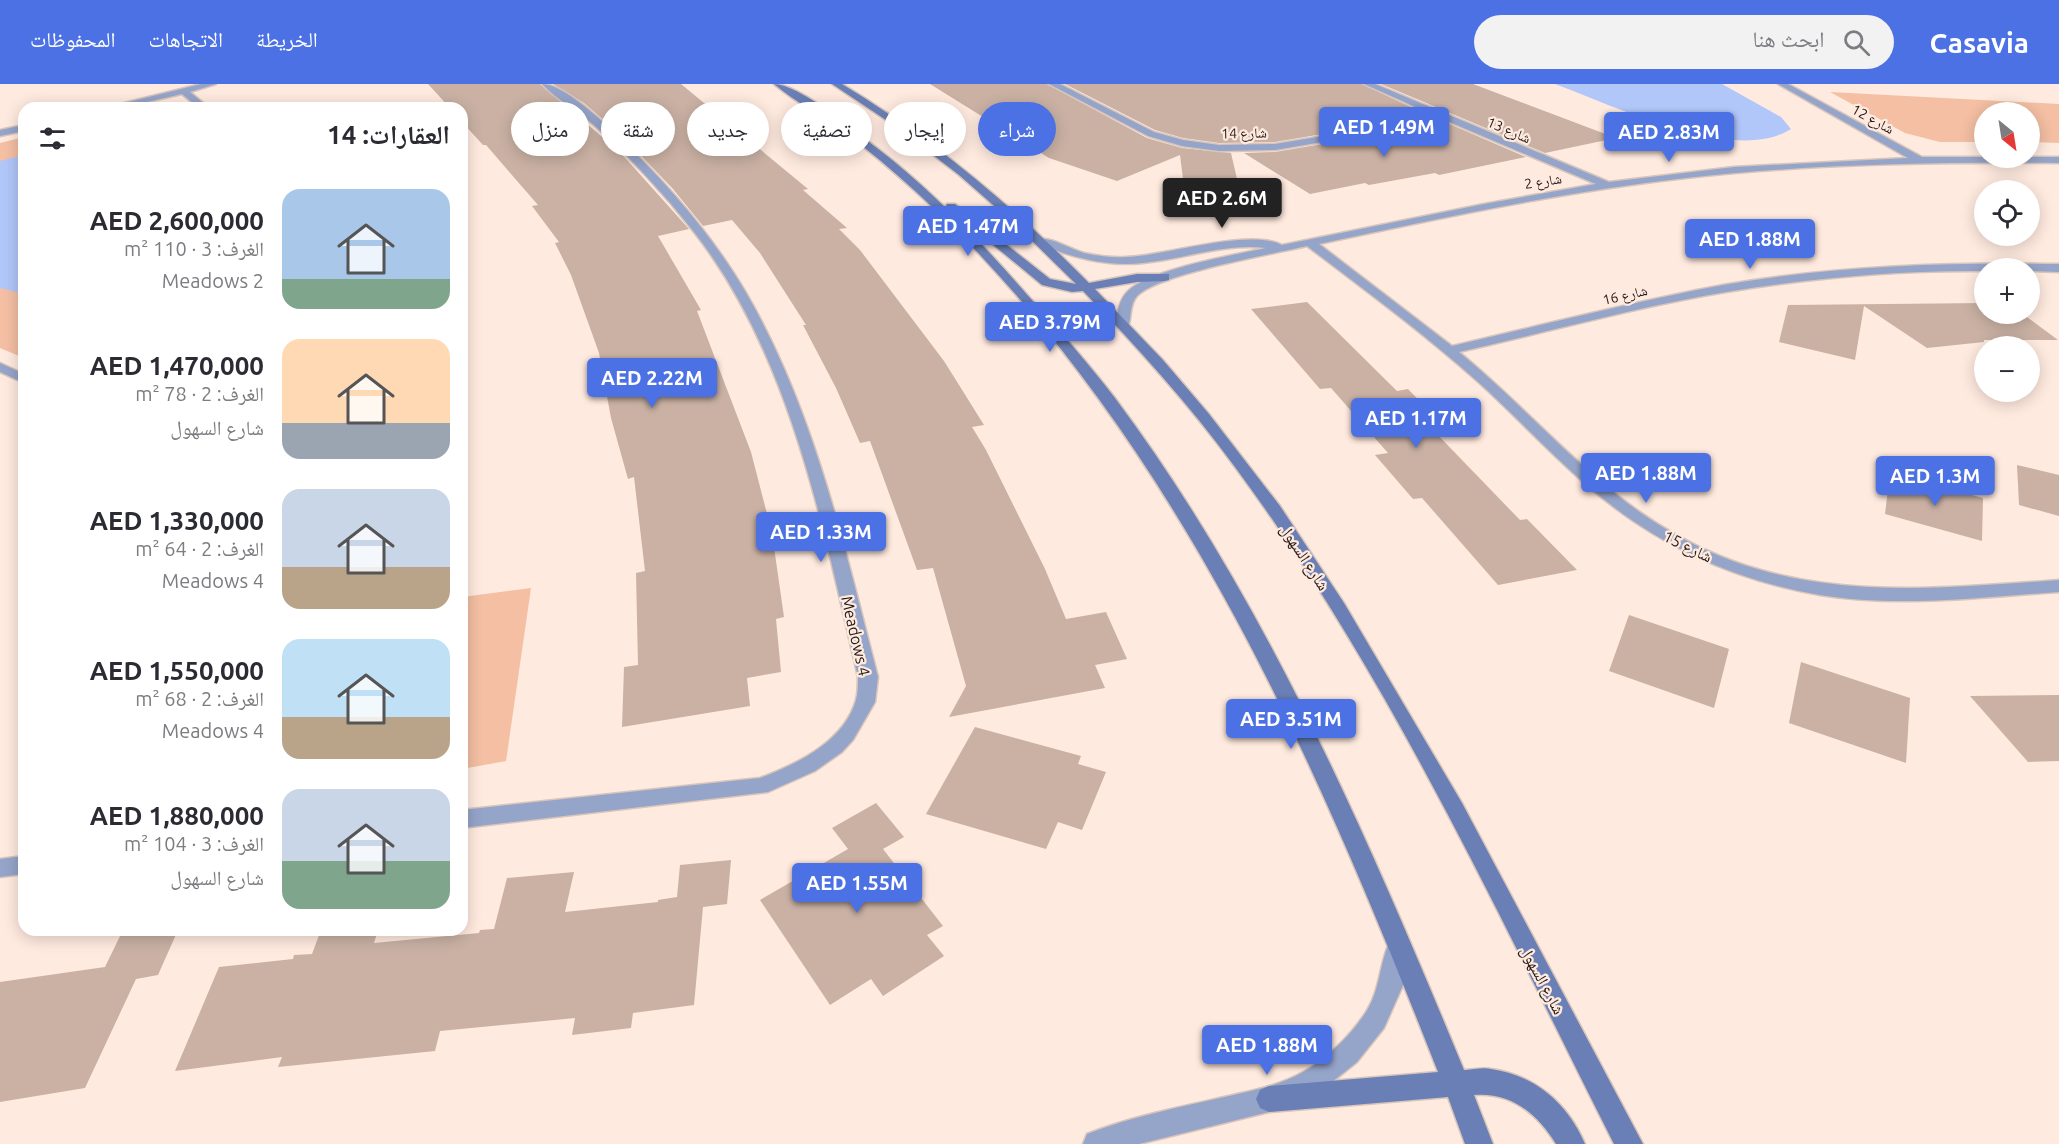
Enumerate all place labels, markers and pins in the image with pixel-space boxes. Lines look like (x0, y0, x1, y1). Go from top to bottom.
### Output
pin: AED 1.49M (1315, 107, 1453, 158)
pin: AED 2.83M (1600, 112, 1738, 163)
pin: AED 2.6M (1160, 178, 1284, 229)
pin: AED 1.47M (899, 206, 1037, 257)
pin: AED 1.88M (1681, 219, 1819, 270)
pin: AED 3.79M (981, 302, 1119, 353)
pin: AED 2.22M (583, 358, 721, 409)
pin: AED 1.17M (1347, 398, 1485, 449)
pin: AED 1.88M (1577, 453, 1715, 504)
pin: AED 1.3M (1873, 456, 1997, 507)
pin: AED 1.33M (752, 512, 890, 563)
pin: AED 3.51M (1222, 699, 1360, 750)
pin: AED 1.55M (788, 863, 926, 914)
pin: AED 1.88M (1198, 1025, 1336, 1076)

